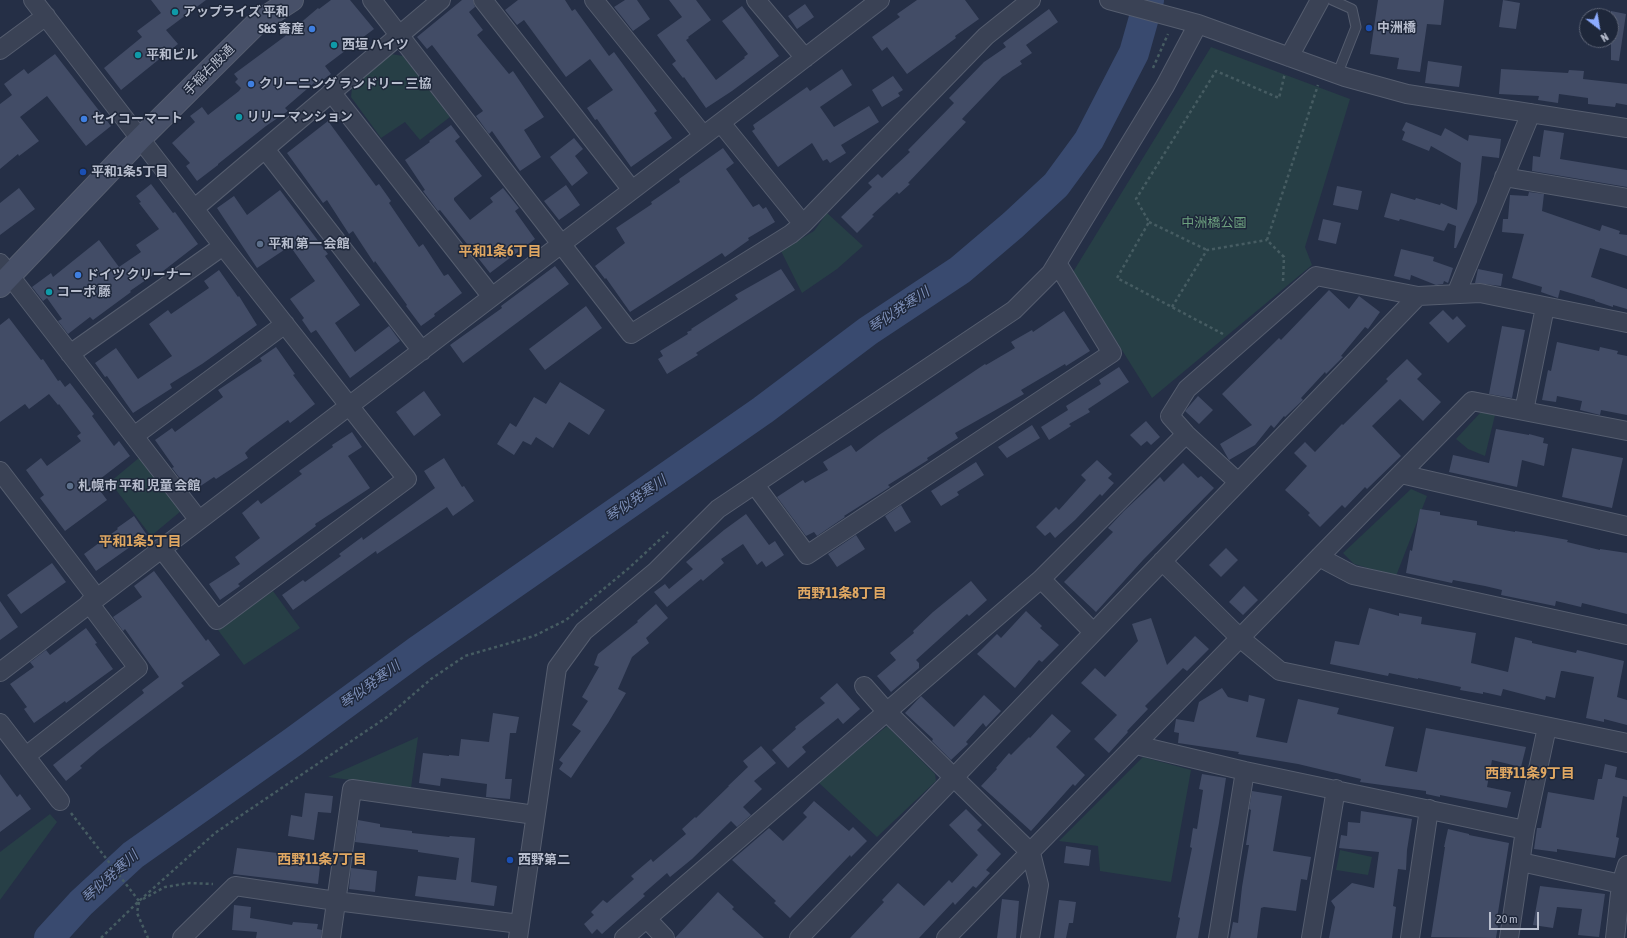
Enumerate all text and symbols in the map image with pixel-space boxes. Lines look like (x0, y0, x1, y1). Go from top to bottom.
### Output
place label: アップライズ 平和 (183, 4, 289, 20)
marker: アップライズ 平和 (170, 7, 180, 17)
north arrow (1579, 8, 1619, 48)
place label: 中洲橋 (1377, 20, 1416, 36)
place label: S&S 畜産 (259, 21, 304, 37)
marker: 中洲橋 (1364, 23, 1374, 33)
marker: S&S 畜産 (307, 24, 317, 34)
text: N (1599, 31, 1611, 44)
place label: 西垣 ハイツ (342, 37, 409, 53)
marker: 西垣 ハイツ (329, 40, 339, 50)
street label: 手稲右股通 (181, 42, 237, 98)
place label: 平和ビル (146, 47, 198, 63)
marker: 平和ビル (133, 50, 143, 60)
place label: クリーニング ランドリー 三協 (259, 76, 432, 92)
marker: クリーニング ランドリー 三協 (246, 79, 256, 89)
place label: リリー マンション (247, 109, 353, 125)
place label: セイコーマート (92, 111, 183, 127)
marker: リリー マンション (234, 112, 244, 122)
marker: セイコーマート (79, 114, 89, 124)
place label: 平和1条5丁目 (91, 164, 168, 180)
marker: 平和1条5丁目 (78, 167, 88, 177)
park label: 中洲橋公園 (1182, 215, 1246, 231)
place label: 平和 第一 会館 (268, 236, 350, 252)
marker: 平和 第一 会館 (255, 239, 265, 249)
district label: 平和1条6丁目 (458, 244, 542, 260)
place label: ドイツ クリーナー (86, 267, 192, 283)
marker: ドイツ クリーナー (73, 270, 83, 280)
water label: 琴似発寒川 (865, 283, 933, 337)
place label: コーポ 藤 (57, 284, 111, 300)
marker: コーポ 藤 (44, 287, 54, 297)
water label: 琴似発寒川 (603, 472, 669, 526)
place label: 札幌市 平和 児童 会館 (78, 478, 200, 494)
marker: 札幌市 平和 児童 会館 (65, 481, 75, 491)
district label: 平和1条5丁目 (98, 534, 182, 550)
district label: 西野11条8丁目 (797, 586, 887, 602)
water label: 琴似発寒川 (337, 658, 403, 712)
district label: 西野11条9丁目 (1485, 766, 1575, 782)
water label: 琴似発寒川 (78, 847, 142, 907)
district label: 西野11条7丁目 (277, 852, 367, 868)
place label: 西野第二 (518, 852, 570, 868)
marker: 西野第二 (505, 855, 515, 865)
scale bar (1491, 904, 1541, 930)
text: 20 m (1496, 912, 1518, 926)

